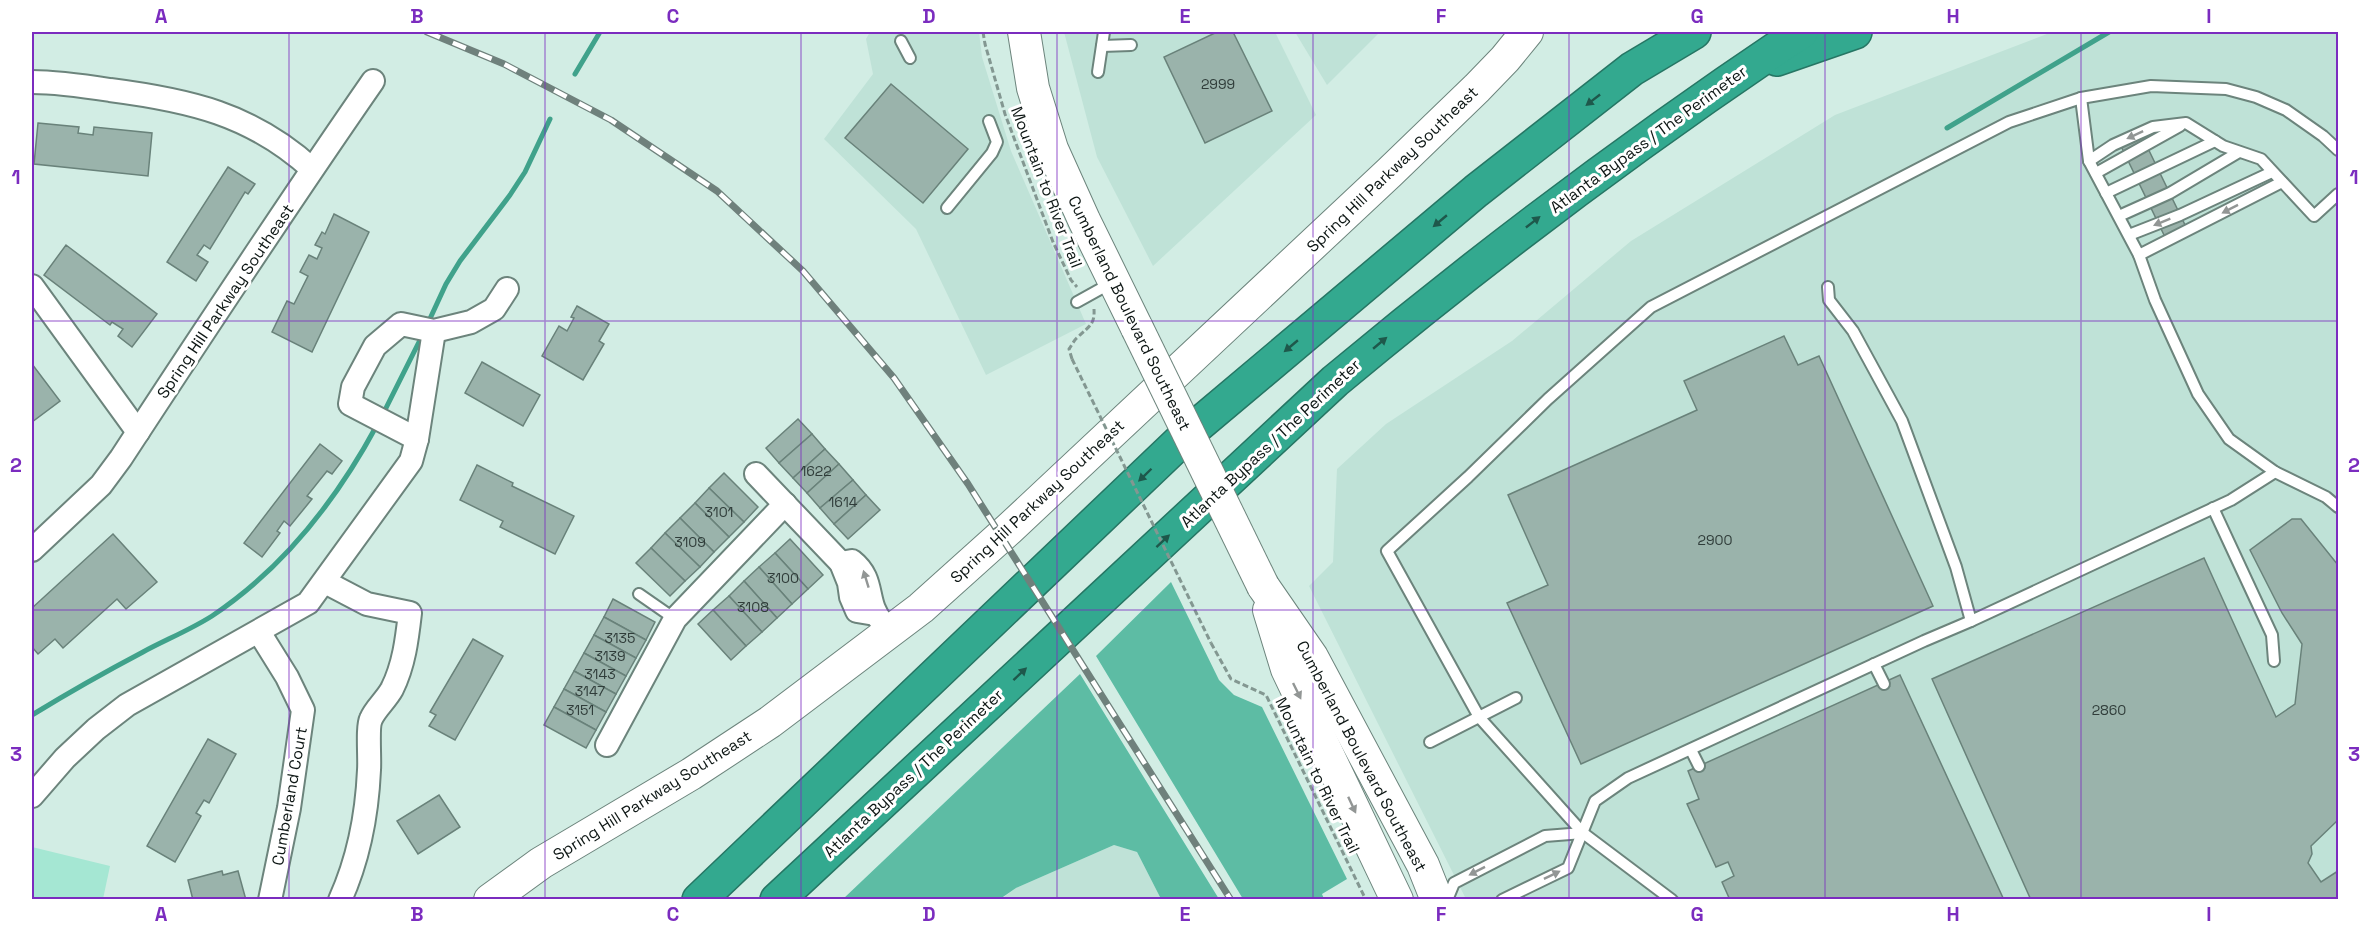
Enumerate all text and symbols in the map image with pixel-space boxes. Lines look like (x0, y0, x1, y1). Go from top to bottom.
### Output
text: A (155, 3, 168, 29)
text: B (410, 3, 424, 29)
text: C (667, 3, 680, 29)
text: D (922, 3, 936, 29)
text: E (1179, 3, 1191, 29)
text: F (1436, 3, 1447, 29)
text: G (1690, 3, 1704, 29)
text: H (1946, 3, 1960, 29)
text: I (2206, 3, 2212, 29)
street label: Atlanta Bypass / The Perimeter (1546, 61, 1751, 218)
house number: 2999 (1201, 75, 1235, 93)
street label: Spring Hill Parkway Southeast (1302, 82, 1482, 257)
one-way arrow (1585, 93, 1601, 106)
street label: Mountain to River Trail (1006, 104, 1087, 271)
one-way arrow (2127, 130, 2144, 139)
text: 1 (11, 164, 21, 190)
text: 1 (2349, 164, 2359, 190)
street label: Cumberland Boulevard Southeast (1063, 192, 1196, 434)
street label: Spring Hill Parkway Southeast (152, 200, 299, 403)
one-way arrow (2222, 204, 2239, 214)
one-way arrow (1432, 214, 1448, 227)
one-way arrow (1525, 216, 1541, 228)
one-way arrow (2153, 218, 2171, 227)
one-way arrow (1372, 337, 1387, 350)
one-way arrow (1283, 340, 1299, 353)
street label: Atlanta Bypass / The Perimeter (1176, 355, 1365, 532)
street label: Spring Hill Parkway Southeast (946, 415, 1129, 588)
text: 2 (10, 452, 22, 478)
text: 2 (2348, 452, 2360, 478)
house number: 1622 (800, 462, 832, 480)
one-way arrow (1137, 468, 1152, 482)
house number: 1614 (829, 493, 858, 511)
house number: 3101 (705, 503, 733, 521)
house number: 2900 (1698, 531, 1732, 549)
house number: 3109 (674, 533, 706, 551)
one-way arrow (1156, 535, 1170, 549)
house number: 3100 (767, 569, 799, 587)
one-way arrow (861, 570, 870, 588)
house number: 3108 (737, 598, 769, 616)
house number: 3135 (605, 629, 635, 647)
street label: Cumberland Boulevard Southeast (1292, 637, 1432, 875)
house number: 3139 (594, 647, 626, 665)
house number: 3143 (584, 665, 616, 683)
one-way arrow (1012, 667, 1026, 681)
house number: 3147 (575, 682, 605, 700)
one-way arrow (1292, 682, 1302, 700)
street label: Atlanta Bypass / The Perimeter (819, 685, 1008, 862)
street label: Mountain to River Trail (1271, 694, 1364, 857)
house number: 3151 (566, 701, 594, 719)
house number: 2860 (2092, 701, 2126, 719)
street label: Cumberland Court (267, 725, 312, 867)
street label: Spring Hill Parkway Southeast (549, 725, 756, 865)
text: 3 (10, 741, 22, 767)
text: 3 (2348, 741, 2360, 767)
one-way arrow (1347, 796, 1356, 813)
one-way arrow (1468, 866, 1485, 876)
one-way arrow (1544, 871, 1561, 880)
text: A (155, 901, 168, 927)
text: B (410, 901, 424, 927)
text: C (667, 901, 680, 927)
text: D (922, 901, 936, 927)
text: E (1179, 901, 1191, 927)
text: F (1436, 901, 1447, 927)
text: G (1690, 901, 1704, 927)
text: H (1946, 901, 1960, 927)
text: I (2206, 901, 2212, 927)

